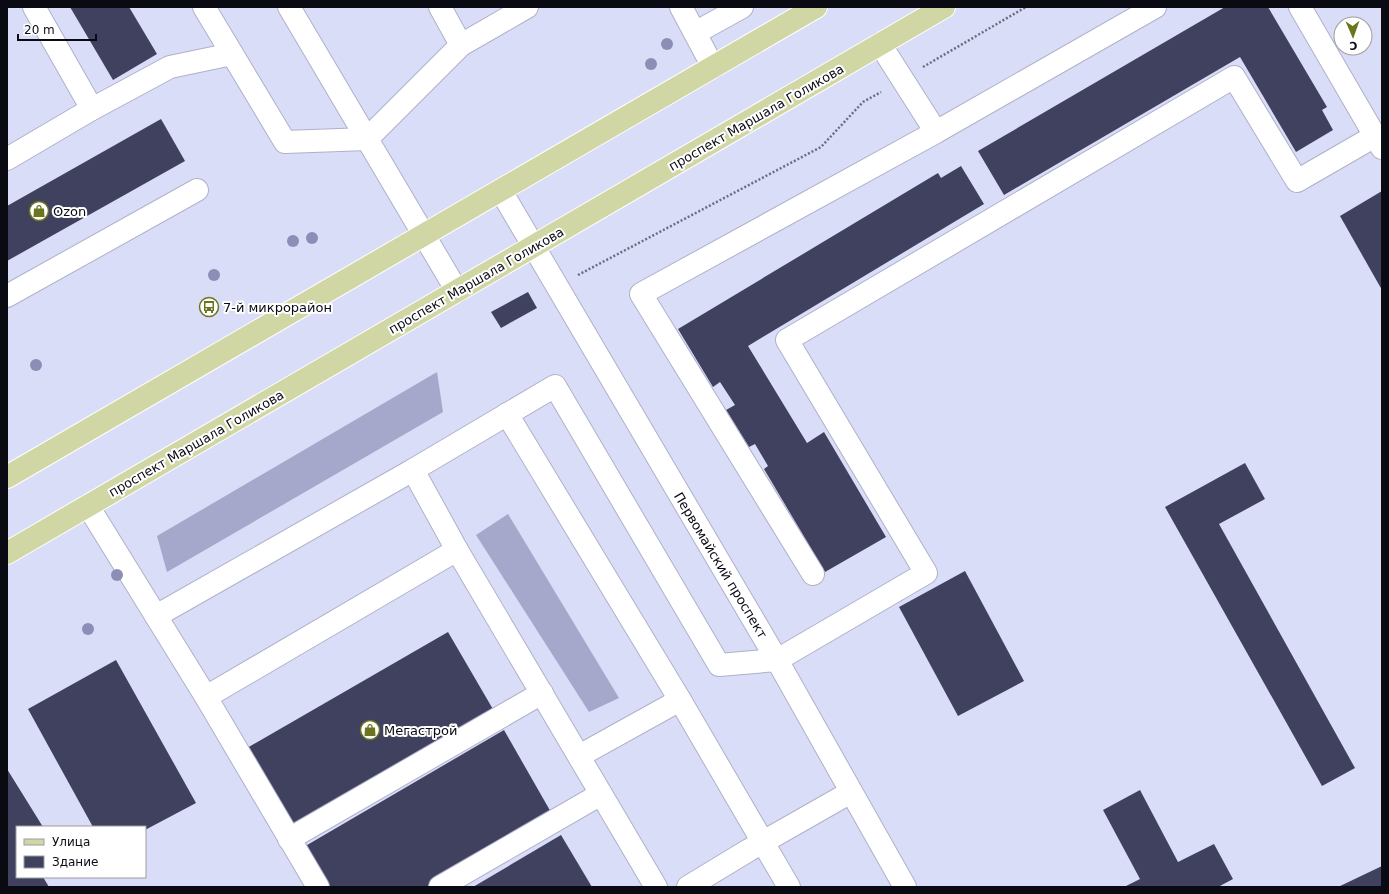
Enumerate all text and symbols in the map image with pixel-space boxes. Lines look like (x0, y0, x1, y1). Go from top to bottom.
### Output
scale bar (18, 16, 96, 42)
north arrow (1333, 16, 1373, 56)
text: 20 m (24, 23, 55, 37)
text: С (1349, 39, 1358, 52)
street label: проспект Маршала Голикова (666, 61, 846, 174)
shop icon: Ozon (28, 200, 50, 222)
place label: Ozon (53, 204, 86, 219)
street label: проспект Маршала Голикова (386, 224, 566, 337)
bus stop icon: 7-й микрорайон (198, 296, 220, 318)
place label: 7-й микрорайон (223, 300, 332, 315)
street label: проспект Маршала Голикова (106, 387, 286, 500)
street label: Первомайский проспект (671, 490, 770, 641)
shop icon: Мегастрой (359, 719, 381, 741)
place label: Мегастрой (384, 723, 457, 738)
legend (16, 826, 146, 878)
text: Улица (52, 835, 90, 849)
text: Здание (52, 855, 98, 869)

